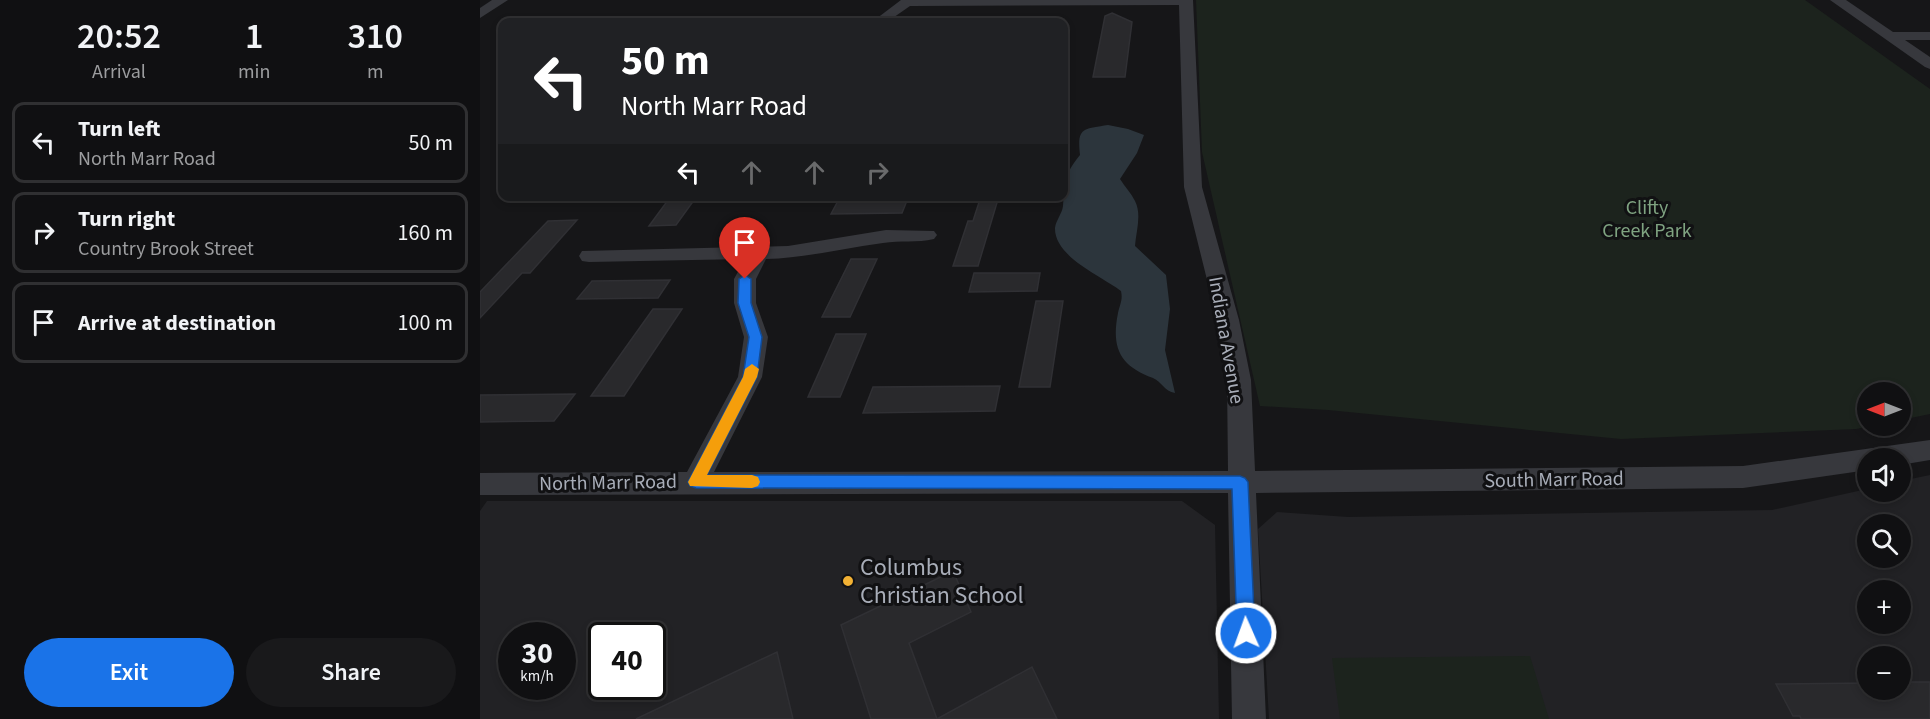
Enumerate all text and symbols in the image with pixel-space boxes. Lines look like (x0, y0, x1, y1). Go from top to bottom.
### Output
text: 20:52 (77, 11, 161, 62)
text: 1 (245, 11, 263, 62)
text: 310 (347, 11, 403, 62)
text: 50 m (621, 31, 710, 91)
icon: left (522, 42, 600, 120)
text: Arrival (92, 58, 146, 86)
text: min (238, 58, 270, 86)
text: m (367, 58, 383, 86)
text: North Marr Road (621, 87, 807, 126)
text: Turn left (78, 113, 160, 145)
icon: left (27, 126, 60, 159)
text: 50 m (408, 127, 453, 159)
text: North Marr Road (78, 145, 216, 173)
icon: left (672, 156, 705, 189)
icon: ahead (735, 156, 768, 189)
icon: ahead (798, 156, 831, 189)
icon: right (861, 156, 894, 189)
park label: Clifty Creek Park (1602, 194, 1692, 245)
text: Turn right (78, 203, 175, 235)
icon: right (27, 216, 60, 249)
text: 160 m (398, 217, 453, 249)
pin (719, 217, 770, 279)
icon: arrive (728, 226, 761, 259)
text: Country Brook Street (78, 235, 254, 263)
street label: Indiana Avenue (1201, 274, 1251, 406)
icon: arrive (27, 306, 60, 339)
text: Arrive at destination (78, 307, 276, 339)
text: 100 m (398, 307, 453, 339)
north arrow (1857, 382, 1911, 436)
map controls (1857, 382, 1911, 700)
button: sound (1857, 448, 1911, 502)
street label: South Marr Road (1484, 465, 1624, 495)
street label: North Marr Road (539, 468, 677, 498)
button: search (1857, 514, 1911, 568)
place label: Columbus Christian School (860, 550, 1024, 613)
marker: Columbus Christian School (841, 574, 855, 588)
button: + (1857, 580, 1911, 634)
position arrow (1214, 601, 1278, 665)
speed limit sign: 40 (588, 622, 666, 700)
text: 30 (521, 632, 553, 675)
button: Exit (24, 638, 234, 707)
button: Share (246, 638, 456, 707)
button: − (1857, 646, 1911, 700)
text: km/h (520, 666, 554, 687)

